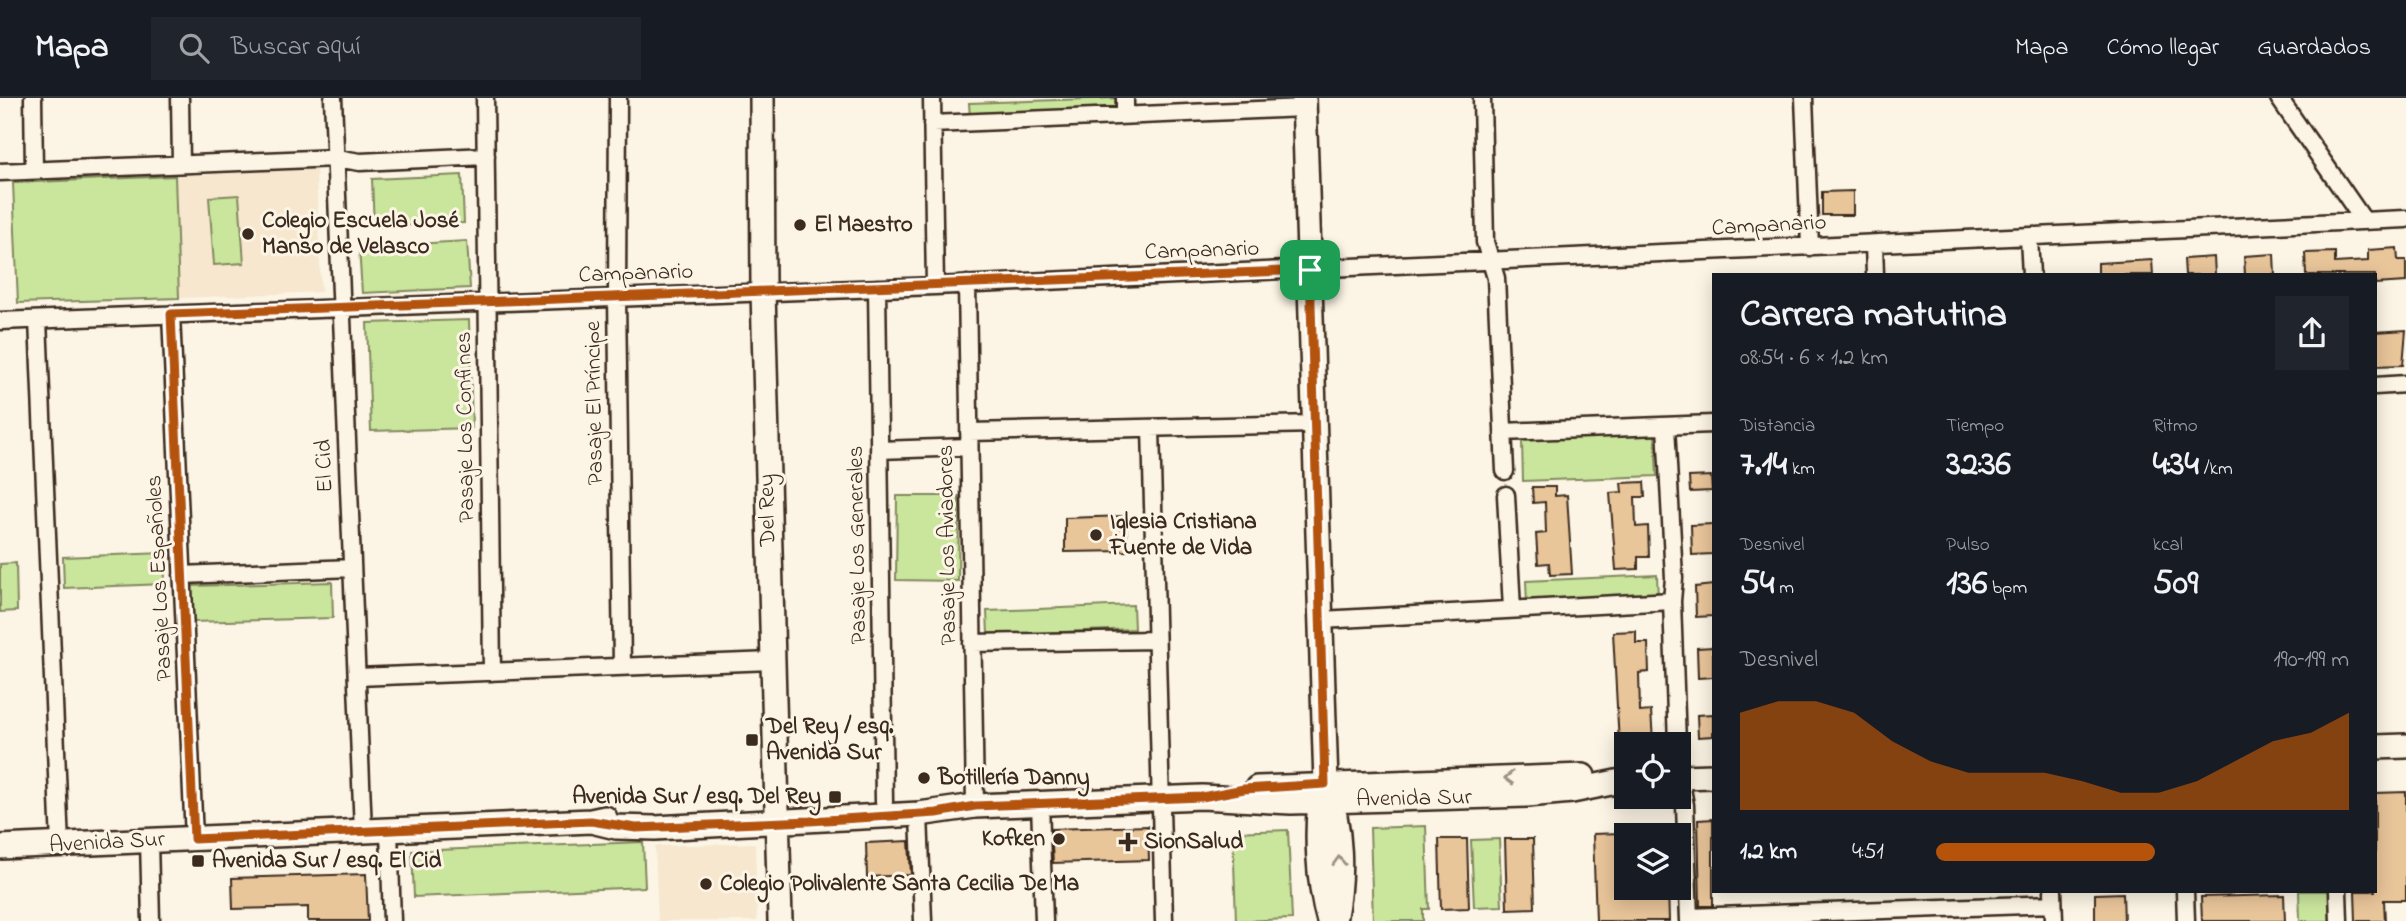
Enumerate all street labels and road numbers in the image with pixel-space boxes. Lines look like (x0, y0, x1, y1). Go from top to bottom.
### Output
street label: Campanario (1711, 207, 1827, 245)
street label: Campanario (1144, 233, 1260, 269)
street label: Campanario (578, 256, 694, 292)
street label: Pasaje El Príncipe (577, 320, 613, 485)
street label: Pasaje Los Confines (448, 331, 484, 523)
street label: El Cid (308, 439, 342, 493)
street label: Pasaje Los Aviadores (930, 444, 966, 646)
street label: Pasaje Los Generales (840, 445, 876, 645)
street label: Del Rey (751, 473, 787, 548)
street label: Pasaje Los Españoles (138, 474, 182, 682)
street label: Avenida Sur (1356, 781, 1473, 817)
street label: Avenida Sur (48, 823, 166, 863)

